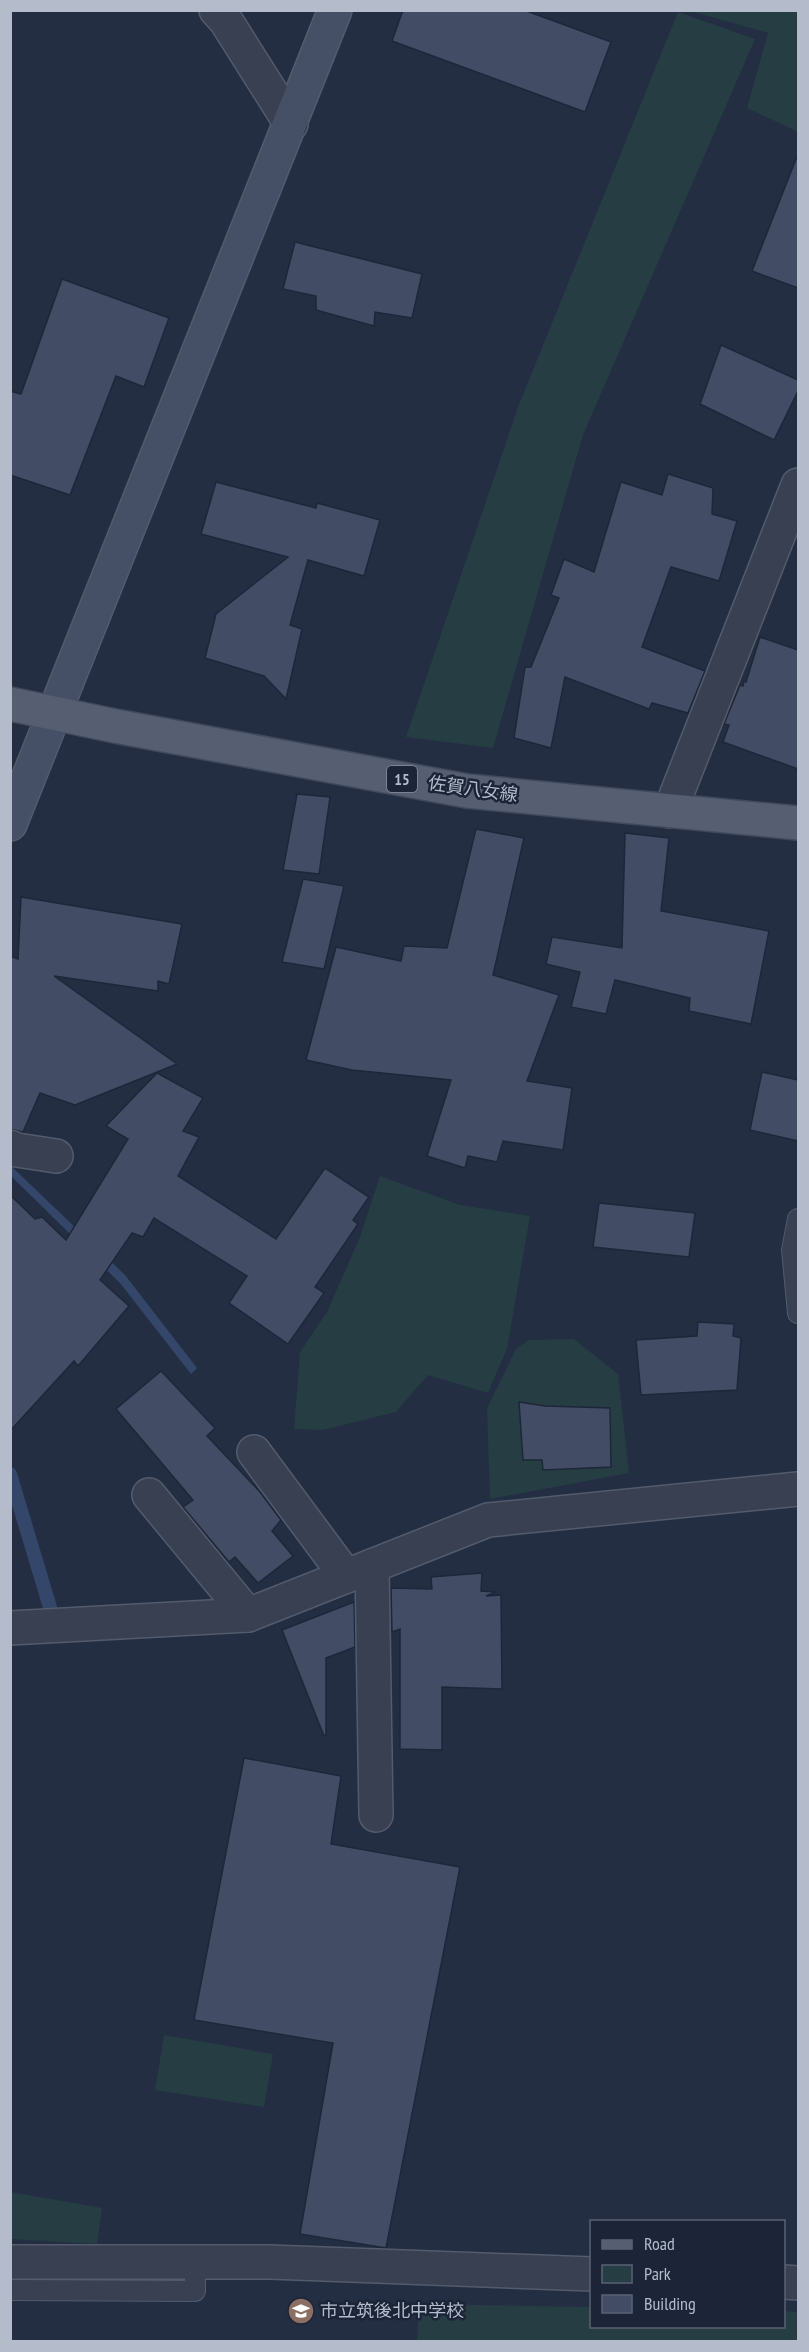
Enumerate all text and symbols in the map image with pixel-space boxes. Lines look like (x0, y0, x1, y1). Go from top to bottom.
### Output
road number: 15 (387, 766, 417, 792)
street label: 佐賀八女線 (427, 771, 519, 806)
legend (590, 2220, 785, 2328)
text: Road (644, 2232, 675, 2255)
text: Park (644, 2262, 671, 2285)
text: Building (644, 2292, 696, 2315)
school or university icon: 市立筑後北中学校 (286, 2296, 316, 2326)
place label: 市立筑後北中学校 (320, 2299, 464, 2322)

